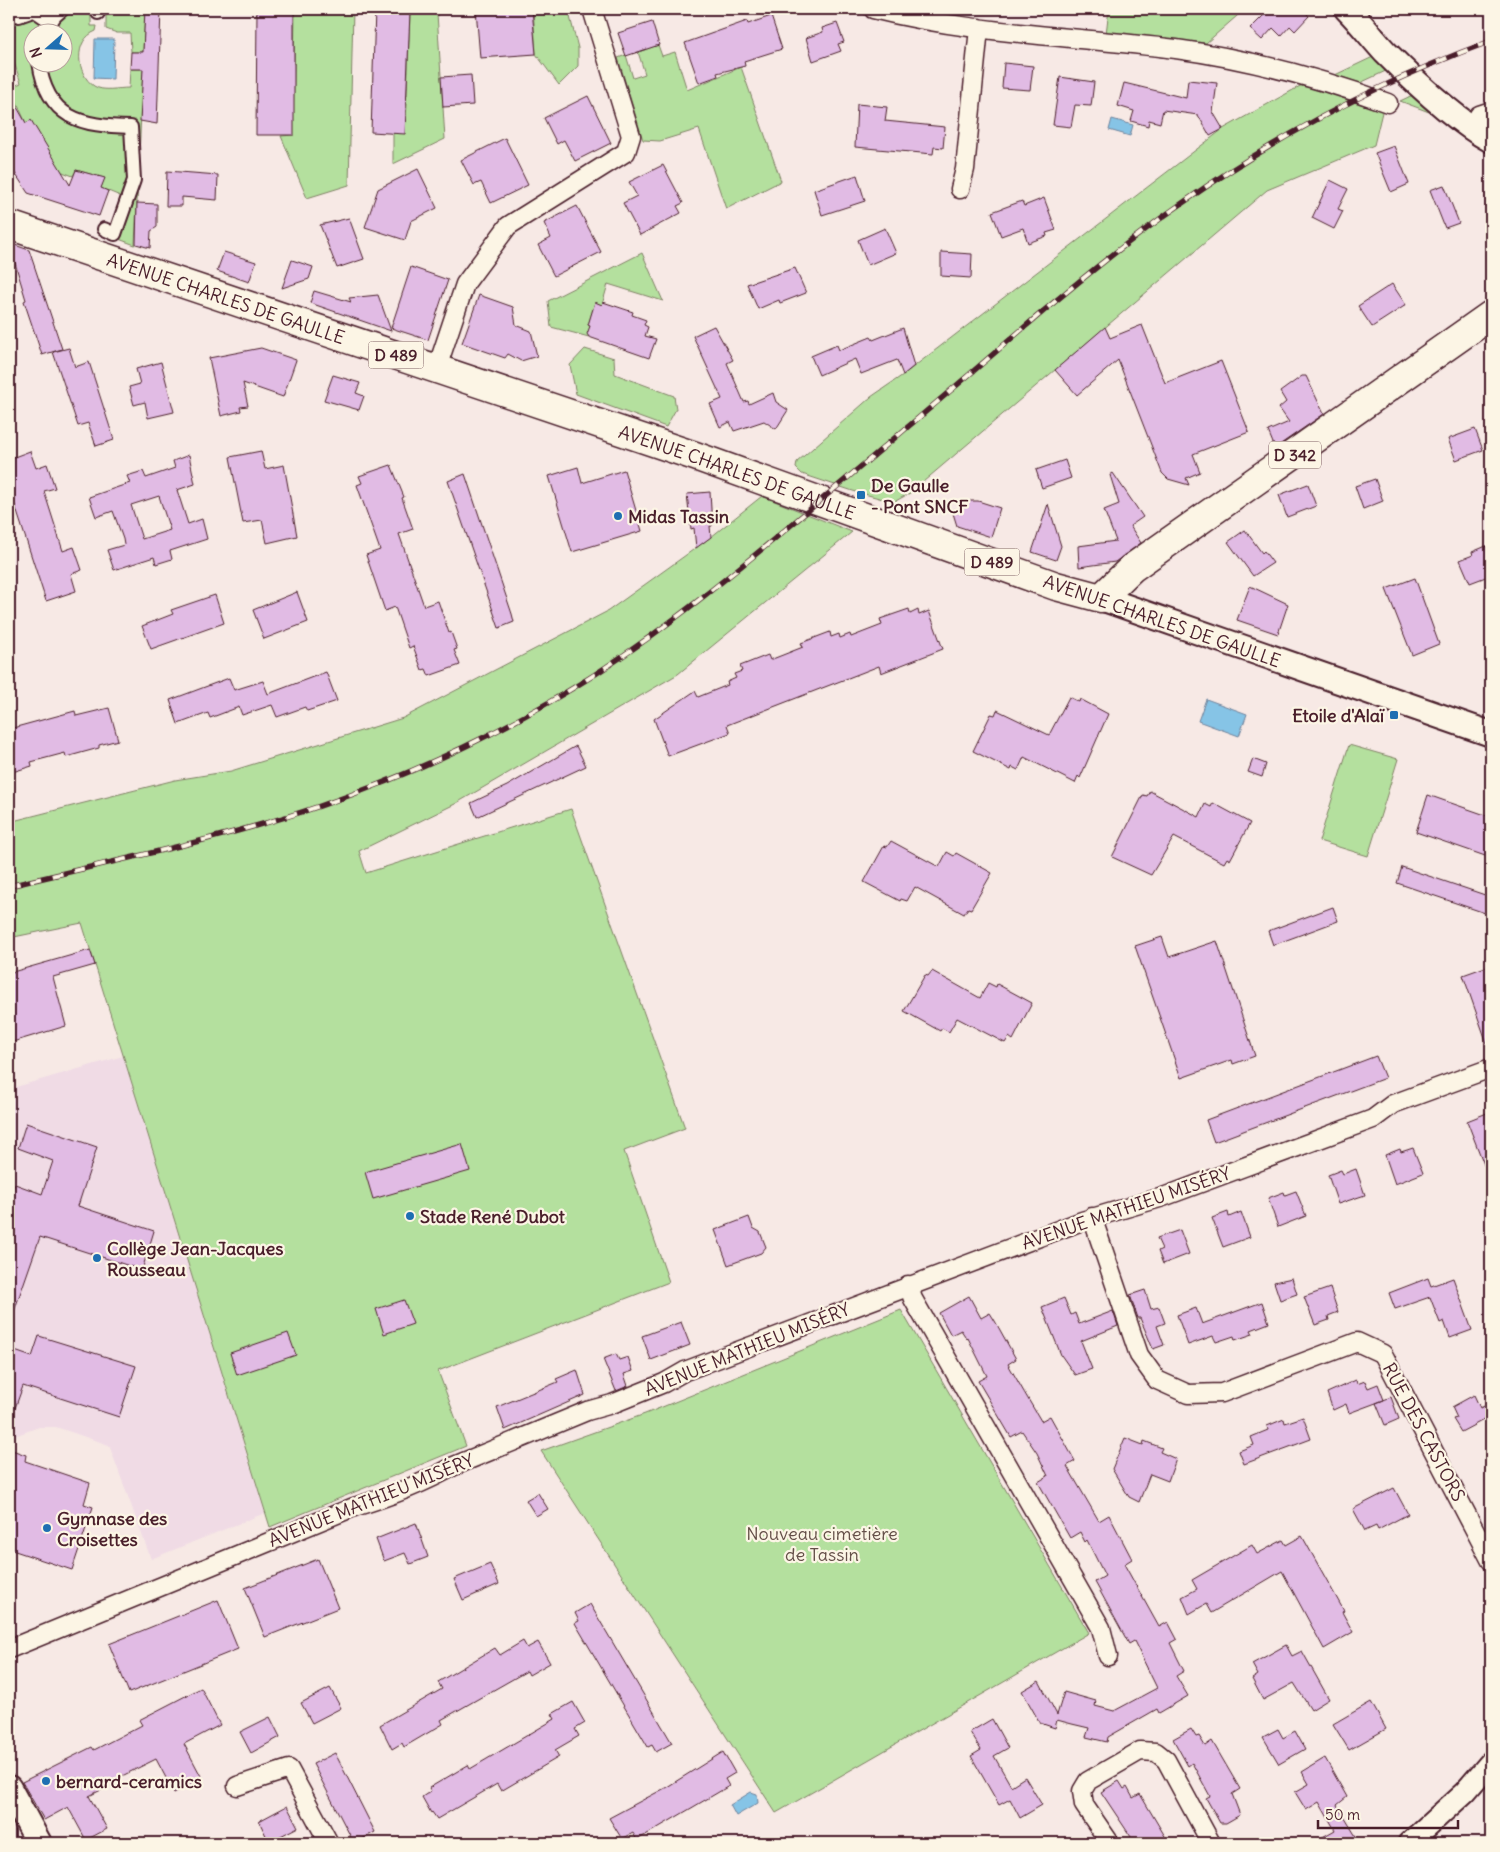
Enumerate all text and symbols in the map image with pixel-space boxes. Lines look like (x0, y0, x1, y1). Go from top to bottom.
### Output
north arrow (22, 22, 72, 72)
text: N (26, 45, 46, 60)
street label: AVENUE CHARLES DE GAULLE (104, 247, 348, 349)
road number: D 489 (368, 342, 424, 368)
street label: AVENUE CHARLES DE GAULLE (616, 420, 859, 524)
road number: D 342 (1269, 442, 1321, 468)
place label: De Gaulle - Pont SNCF (871, 474, 969, 518)
marker: De Gaulle - Pont SNCF (855, 489, 867, 501)
place label: Midas Tassin (628, 505, 730, 528)
marker: Midas Tassin (612, 510, 624, 522)
road number: D 489 (964, 548, 1020, 576)
street label: AVENUE CHARLES DE GAULLE (1040, 570, 1284, 672)
place label: Etoile d'Alaï (1292, 704, 1385, 727)
marker: Etoile d'Alaï (1388, 709, 1400, 721)
street label: AVENUE MATHIEU MISÉRY (1019, 1161, 1234, 1255)
place label: Stade René Dubot (420, 1205, 566, 1228)
marker: Stade René Dubot (404, 1210, 416, 1222)
place label: Collège Jean-Jacques Rousseau (107, 1237, 283, 1281)
marker: Collège Jean-Jacques Rousseau (91, 1252, 103, 1264)
street label: AVENUE MATHIEU MISÉRY (641, 1297, 853, 1401)
street label: RUE DES CASTORS (1378, 1359, 1470, 1505)
street label: AVENUE MATHIEU MISÉRY (265, 1448, 477, 1552)
place label: Gymnase des Croisettes (57, 1507, 167, 1551)
marker: Gymnase des Croisettes (41, 1522, 53, 1534)
park label: Nouveau cimetière de Tassin (746, 1522, 898, 1566)
place label: bernard-ceramics (56, 1770, 202, 1793)
marker: bernard-ceramics (40, 1775, 52, 1787)
scale bar (1318, 1797, 1458, 1829)
text: 50 m (1325, 1805, 1360, 1824)

